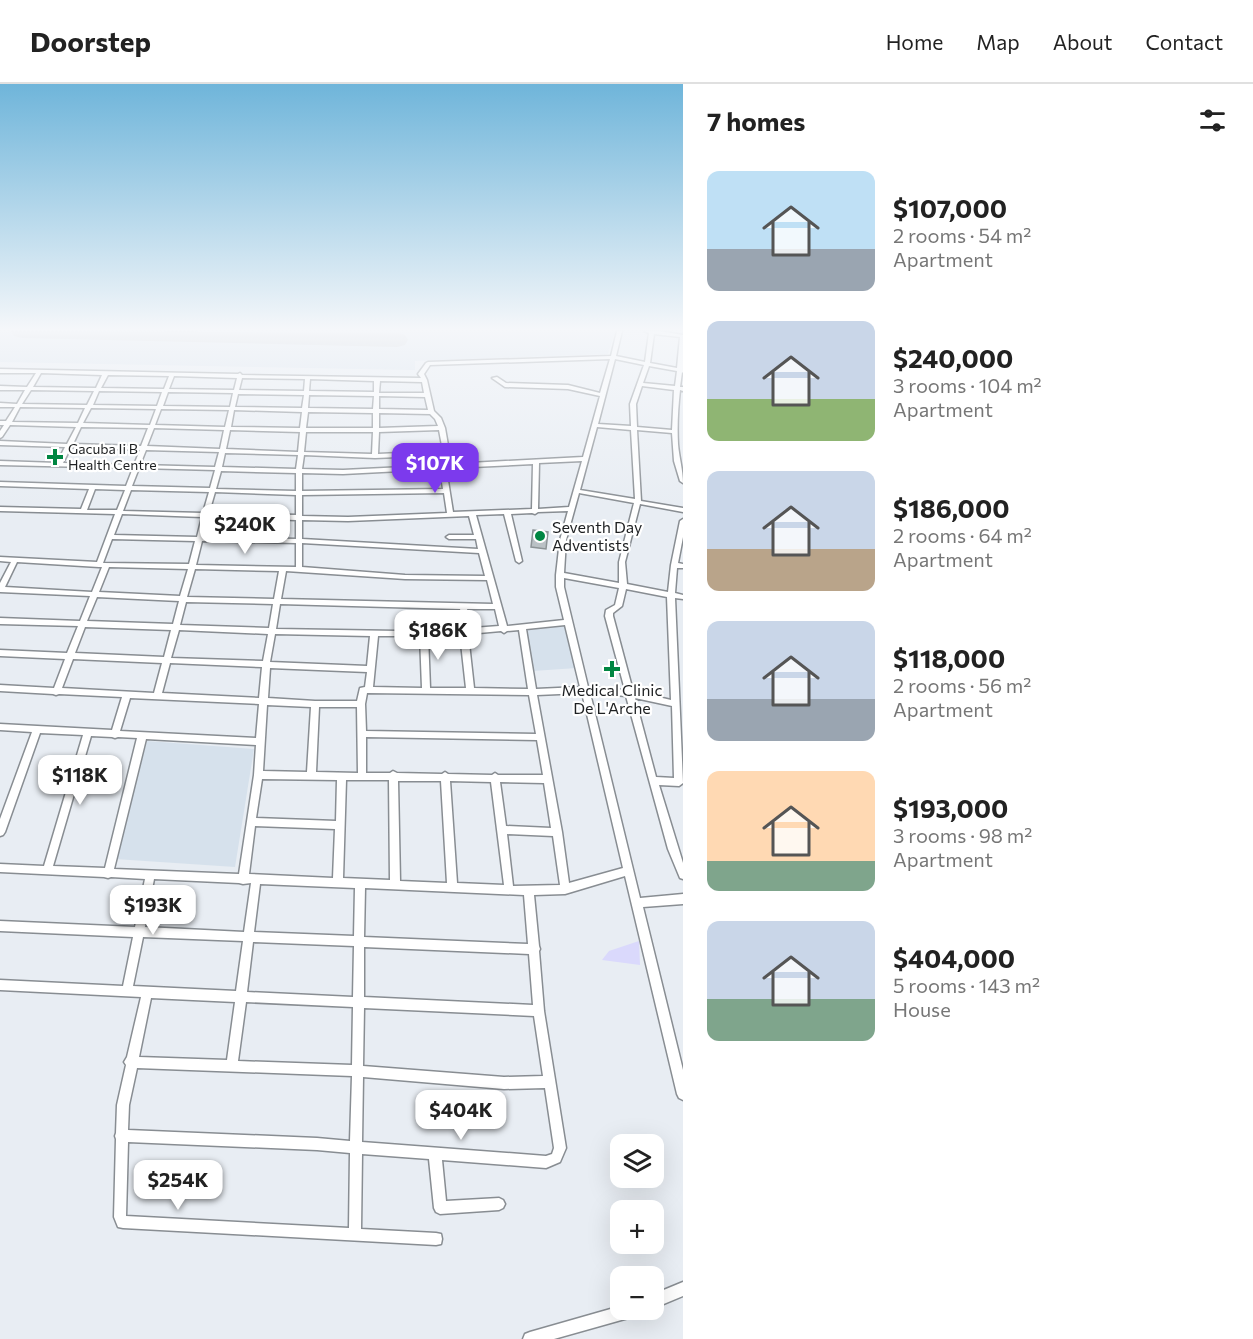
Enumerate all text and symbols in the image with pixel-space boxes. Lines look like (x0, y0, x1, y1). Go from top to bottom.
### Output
text: Doorstep (30, 24, 151, 58)
text: Home (886, 29, 943, 54)
text: Map (976, 29, 1020, 54)
text: About (1053, 29, 1112, 54)
text: Contact (1145, 29, 1223, 54)
icon: filters (1196, 104, 1229, 137)
text: 7 homes (707, 105, 805, 136)
text: $107,000 (893, 192, 1007, 223)
icon: home (755, 195, 827, 267)
text: 2 rooms · 54 m² (893, 223, 1031, 247)
text: Apartment (893, 247, 993, 271)
text: $240,000 (893, 342, 1013, 373)
icon: home (755, 345, 827, 417)
text: 3 rooms · 104 m² (893, 373, 1042, 397)
text: Apartment (893, 397, 993, 421)
place label: Gacuba Ii B Health Centre (68, 440, 157, 473)
pin: $107K (393, 443, 477, 494)
marker: Gacuba Ii B Health Centre (46, 448, 64, 466)
text: $107K (406, 450, 464, 474)
text: $186,000 (893, 492, 1009, 523)
icon: home (755, 495, 827, 567)
pin: $240K (203, 504, 287, 555)
text: $240K (214, 511, 276, 535)
place label: Seventh Day Adventists (552, 517, 642, 554)
text: 2 rooms · 64 m² (893, 523, 1032, 547)
marker: Seventh Day Adventists (533, 529, 547, 543)
text: Apartment (893, 547, 993, 571)
pin: $186K (396, 610, 480, 661)
text: $186K (408, 617, 468, 641)
text: $118,000 (893, 642, 1005, 673)
icon: home (755, 645, 827, 717)
marker: Medical Clinic De L'Arche (603, 660, 621, 678)
text: 2 rooms · 56 m² (893, 673, 1031, 697)
place label: Medical Clinic De L'Arche (562, 680, 662, 717)
text: Apartment (893, 697, 993, 721)
pin: $118K (38, 755, 122, 806)
text: $118K (52, 762, 108, 786)
text: $193,000 (893, 792, 1008, 823)
icon: home (755, 795, 827, 867)
text: 3 rooms · 98 m² (893, 823, 1032, 847)
text: Apartment (893, 847, 993, 871)
pin: $193K (111, 885, 195, 936)
text: $193K (124, 892, 182, 916)
text: $404,000 (893, 942, 1015, 973)
icon: home (755, 945, 827, 1017)
text: 5 rooms · 143 m² (893, 973, 1040, 997)
text: House (893, 997, 951, 1021)
pin: $404K (419, 1090, 503, 1141)
text: $404K (429, 1097, 493, 1121)
map controls (610, 1134, 664, 1320)
button: layers (610, 1134, 664, 1188)
pin: $254K (136, 1160, 220, 1211)
text: $254K (148, 1167, 208, 1191)
button: + (610, 1200, 664, 1254)
button: − (610, 1266, 664, 1320)

